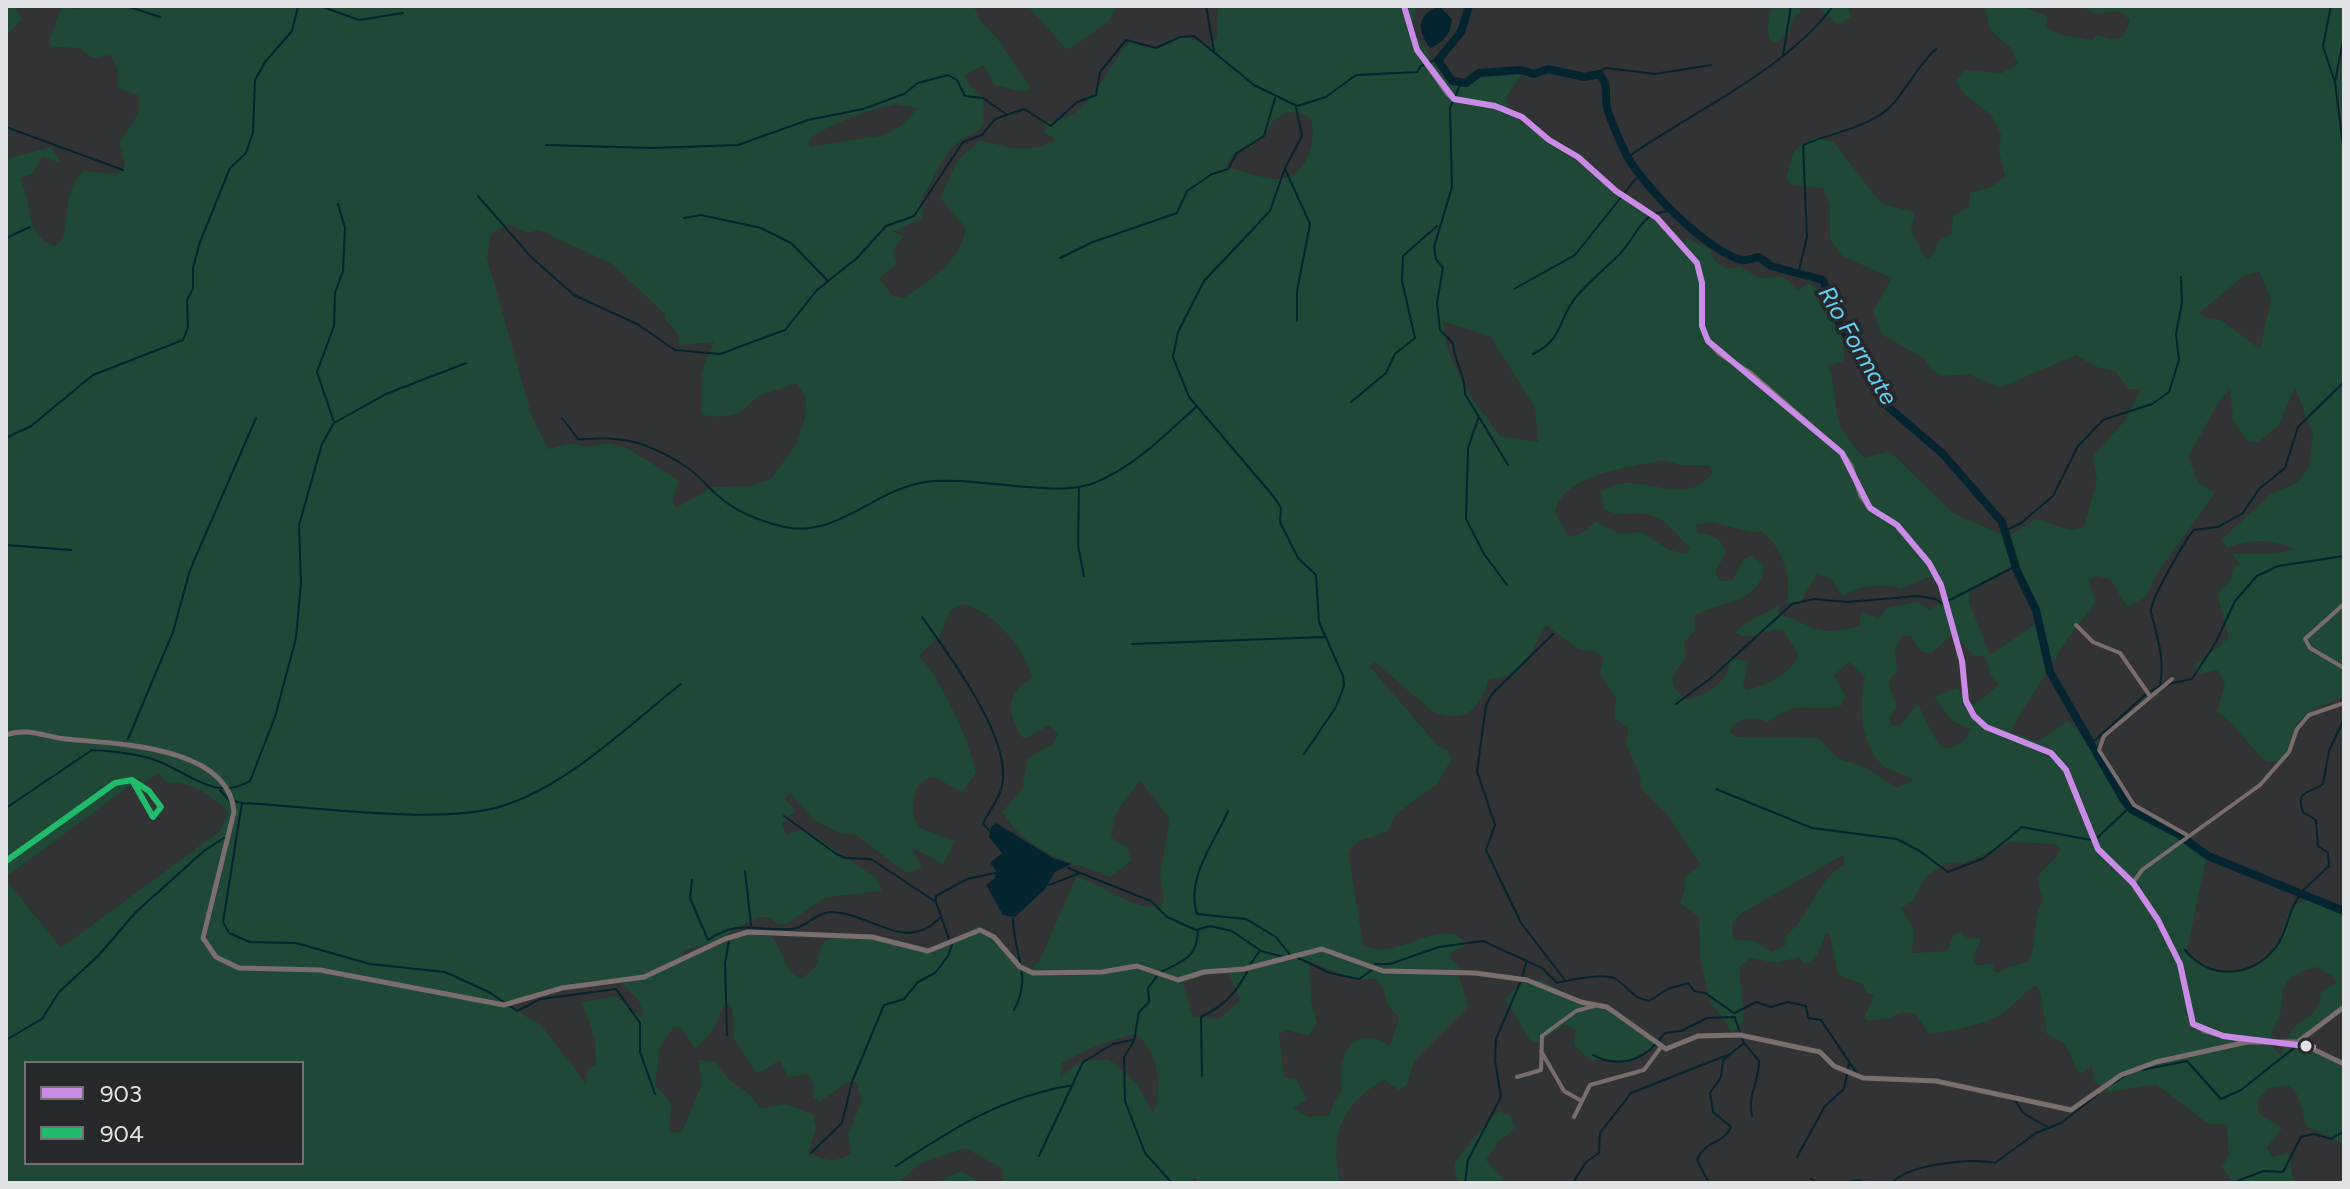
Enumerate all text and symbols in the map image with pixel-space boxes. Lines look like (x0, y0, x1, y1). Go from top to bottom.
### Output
water label: Rio Formate (1811, 282, 1903, 410)
unlabelled marker (2298, 1038, 2314, 1054)
legend (24, 1061, 304, 1165)
text: 903 (100, 1079, 142, 1108)
text: 904 (100, 1119, 144, 1148)

